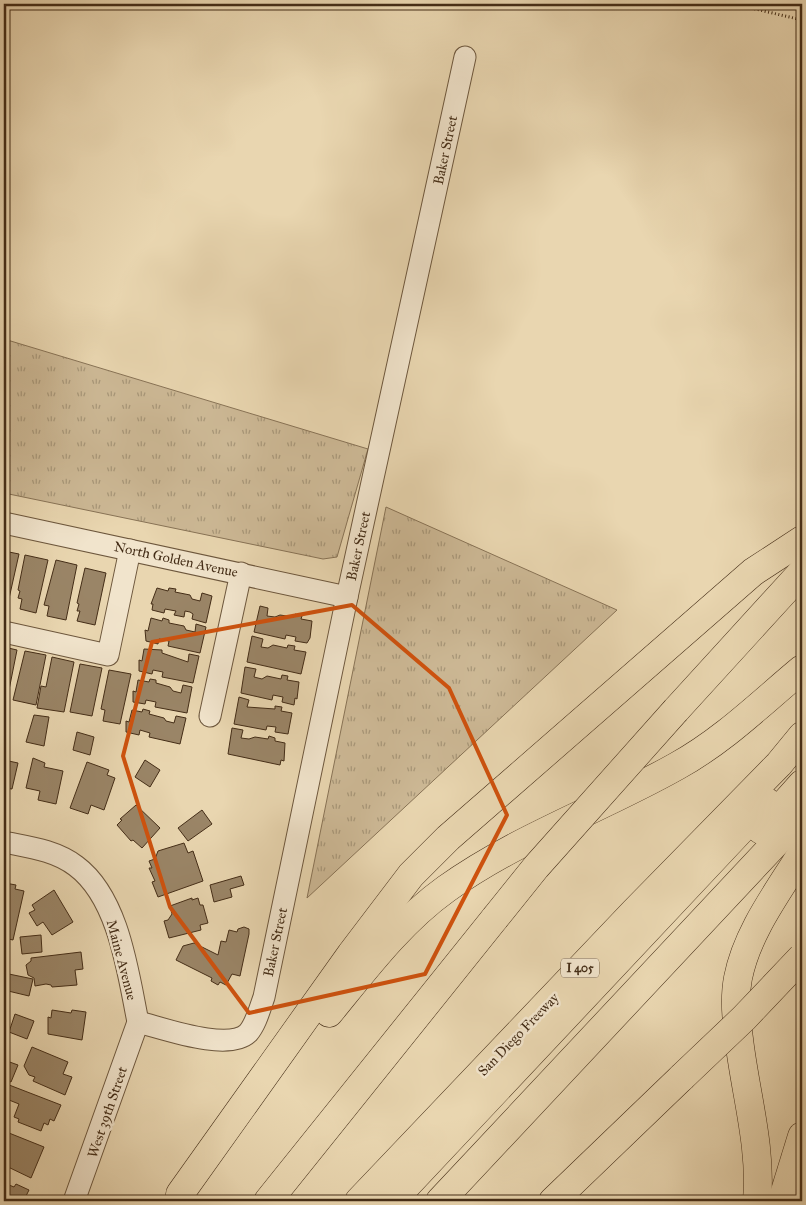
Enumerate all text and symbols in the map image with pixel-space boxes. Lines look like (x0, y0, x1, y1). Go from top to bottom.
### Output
street label: Baker Street (430, 114, 461, 186)
street label: Baker Street (343, 510, 374, 582)
street label: North Golden Avenue (112, 538, 240, 581)
street label: Baker Street (260, 906, 291, 978)
street label: Maine Avenue (103, 918, 140, 1002)
road number: I 405 (561, 958, 599, 978)
street label: San Diego Freeway (474, 989, 563, 1079)
street label: West 39th Street (84, 1064, 131, 1160)

